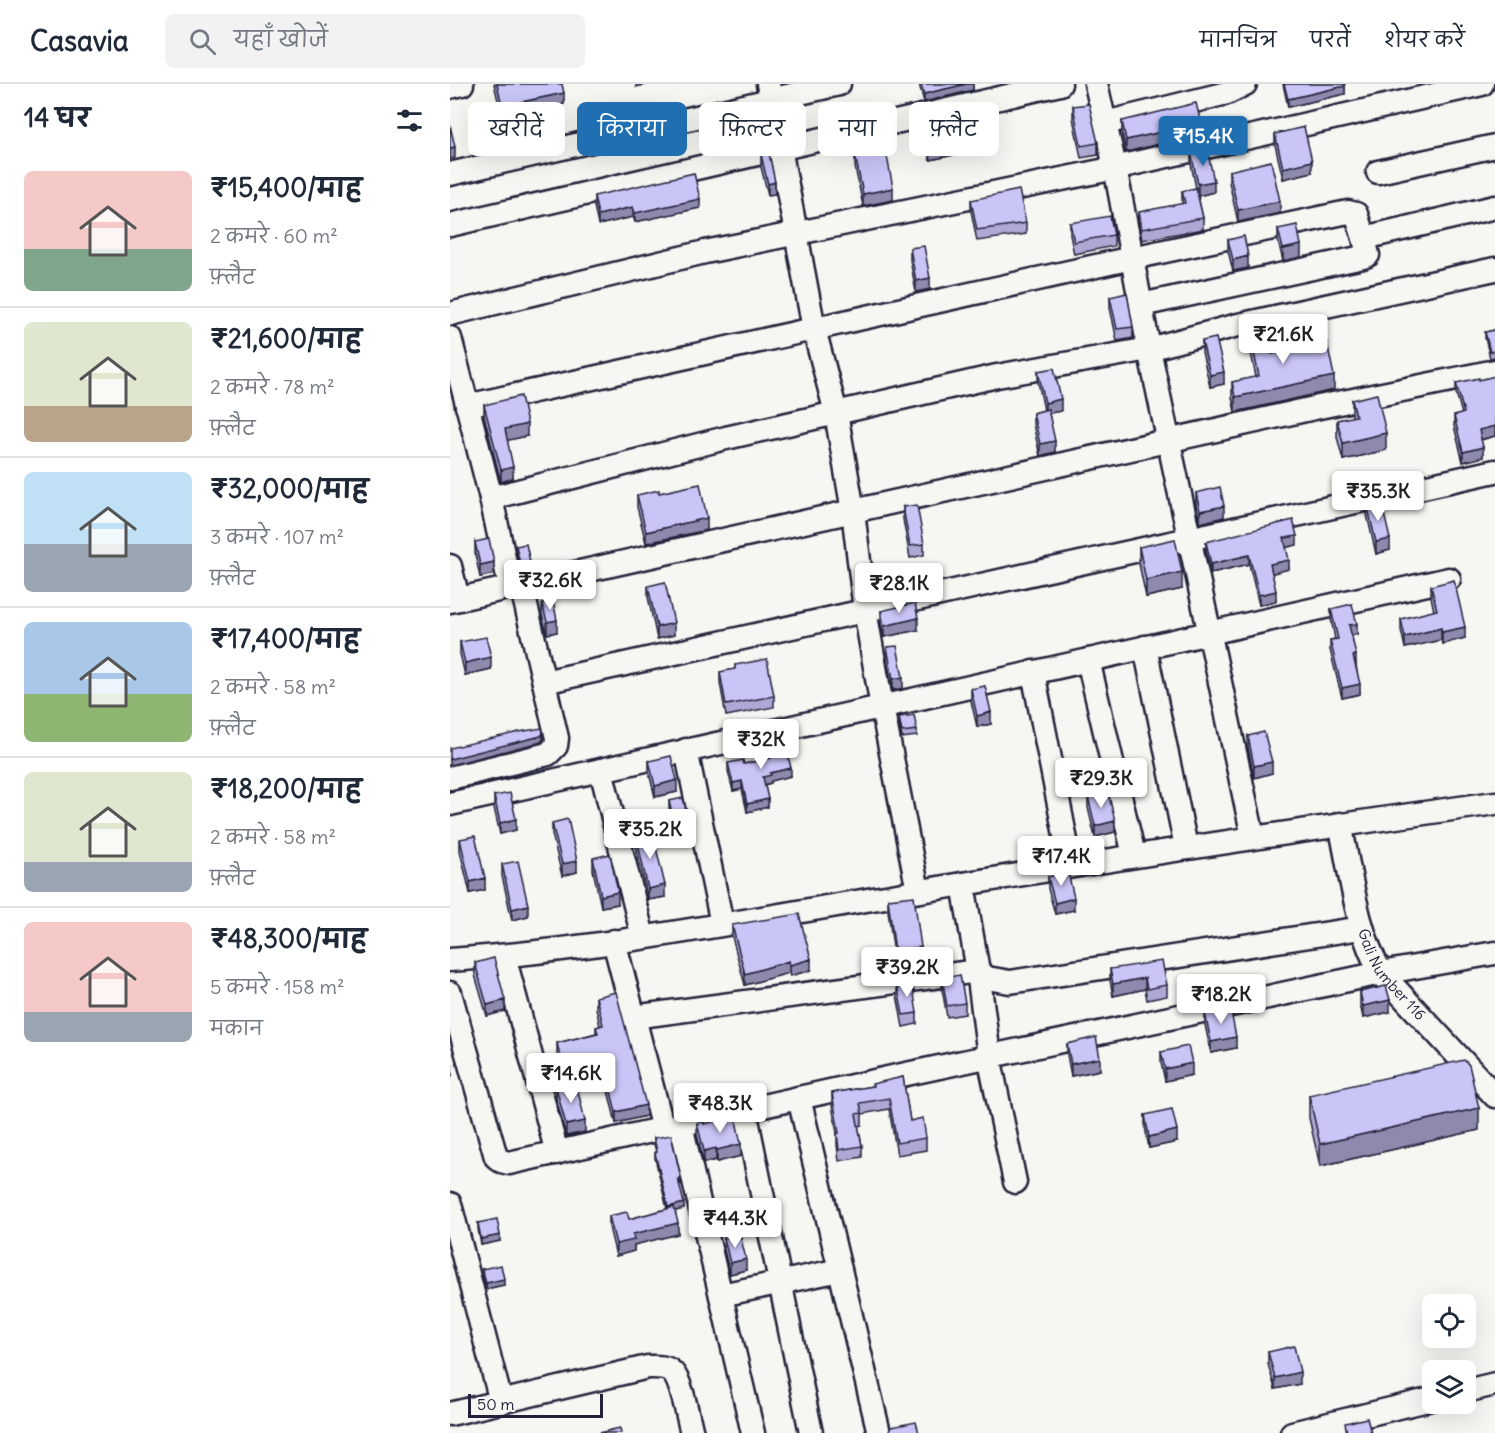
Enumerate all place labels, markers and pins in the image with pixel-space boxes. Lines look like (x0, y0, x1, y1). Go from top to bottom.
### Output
pin: ₹15.4K (1154, 116, 1252, 167)
pin: ₹21.6K (1234, 314, 1332, 365)
pin: ₹35.3K (1329, 471, 1427, 522)
pin: ₹32.6K (501, 560, 599, 611)
pin: ₹28.1K (850, 563, 948, 614)
pin: ₹32K (725, 719, 797, 770)
pin: ₹29.3K (1052, 758, 1150, 809)
pin: ₹35.2K (601, 809, 699, 860)
pin: ₹17.4K (1012, 836, 1110, 887)
pin: ₹39.2K (858, 947, 956, 998)
pin: ₹18.2K (1172, 974, 1270, 1025)
pin: ₹14.6K (522, 1053, 620, 1104)
pin: ₹48.3K (671, 1083, 769, 1134)
pin: ₹44.3K (686, 1198, 784, 1249)

